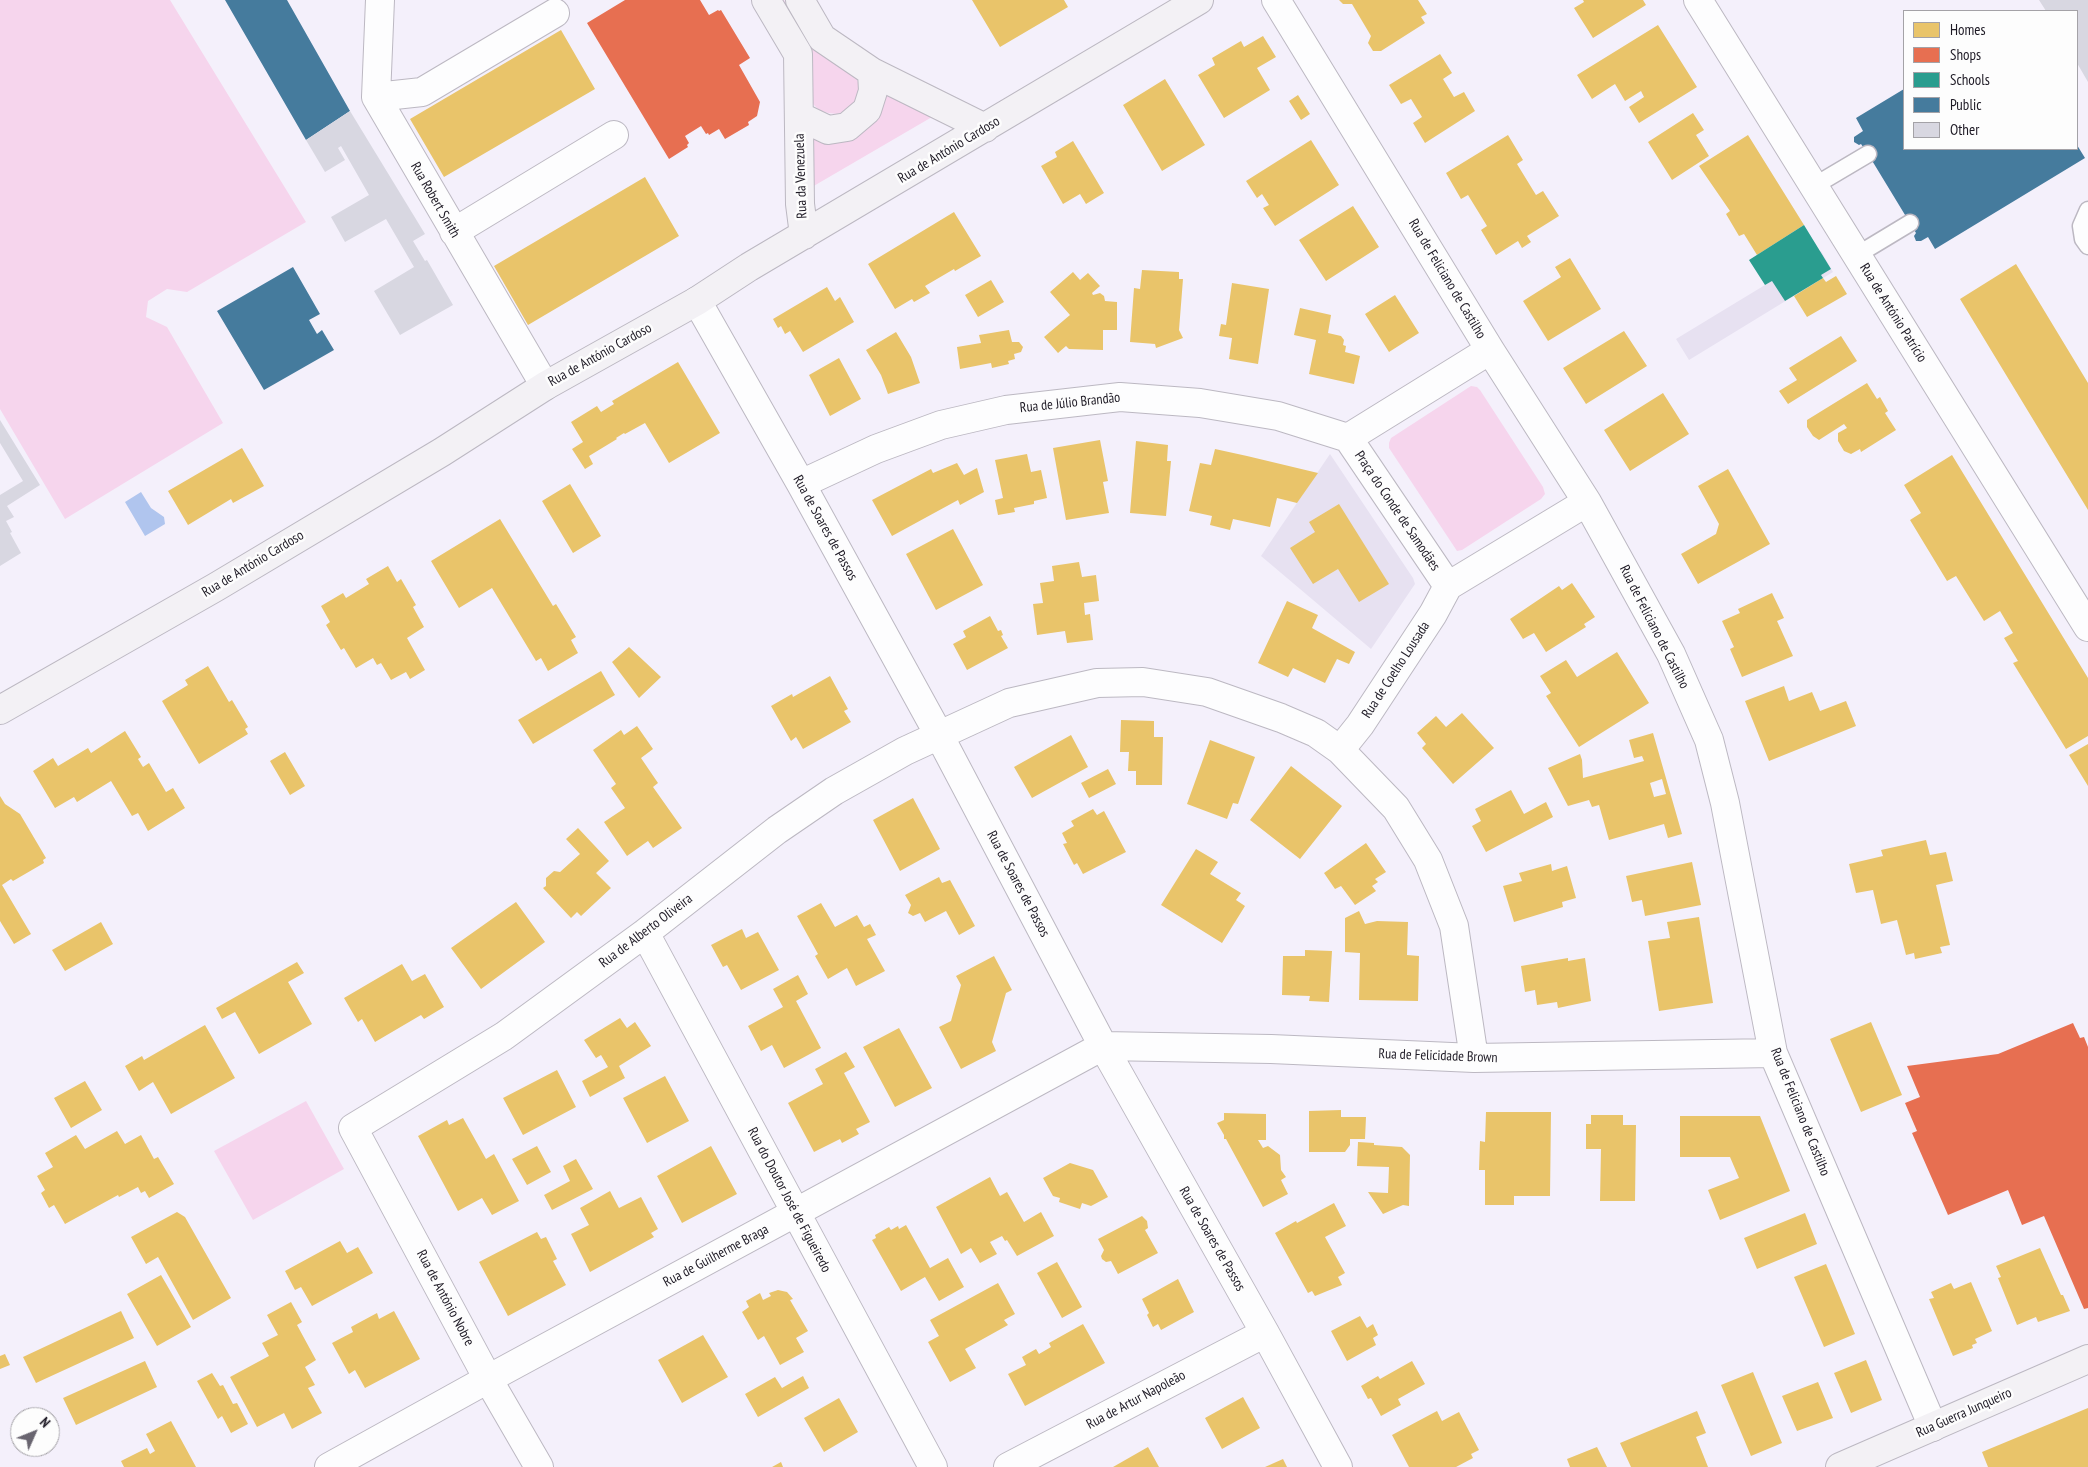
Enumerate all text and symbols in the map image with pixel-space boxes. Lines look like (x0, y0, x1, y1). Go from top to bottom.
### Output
legend (1903, 10, 2078, 150)
text: Homes (1950, 20, 1986, 39)
text: Shops (1950, 45, 1981, 64)
text: Schools (1950, 70, 1990, 89)
text: Public (1950, 95, 1981, 114)
street label: Rua de António Cardoso (895, 113, 1003, 187)
text: Other (1950, 120, 1979, 139)
street label: Rua da Venezuela (791, 133, 811, 219)
street label: Rua Robert Smith (407, 159, 463, 241)
street label: Rua de Feliciano de Castilho (1405, 216, 1489, 342)
street label: Rua de António Patrício (1856, 261, 1930, 365)
street label: Rua de António Cardoso (545, 320, 655, 390)
street label: Rua de Júlio Brandão (1019, 389, 1121, 417)
street label: Praça do Conde de Samodães (1351, 448, 1443, 574)
street label: Rua de Soares de Passos (789, 472, 861, 584)
street label: Rua de António Cardoso (199, 527, 307, 601)
street label: Rua de Feliciano de Castilho (1616, 562, 1692, 692)
street label: Rua de Coelho Lousada (1359, 619, 1433, 721)
street label: Rua de Soares de Passos (983, 828, 1053, 940)
street label: Rua de Alberto Oliveira (596, 890, 696, 972)
street label: Rua de Felicidade Brown (1378, 1046, 1498, 1066)
street label: Rua de Feliciano de Castilho (1767, 1046, 1833, 1178)
street label: Rua do Doutor José de Figueiredo (744, 1125, 834, 1275)
street label: Rua de Soares de Passos (1175, 1184, 1249, 1294)
street label: Rua de Guilherme Braga (661, 1221, 771, 1291)
street label: Rua de António Nobre (413, 1247, 477, 1349)
street label: Rua de Artur Napoleão (1084, 1367, 1188, 1433)
street label: Rua Guerra Junqueiro (1914, 1384, 2014, 1442)
north arrow (10, 1407, 60, 1457)
text: N (36, 1413, 54, 1431)

